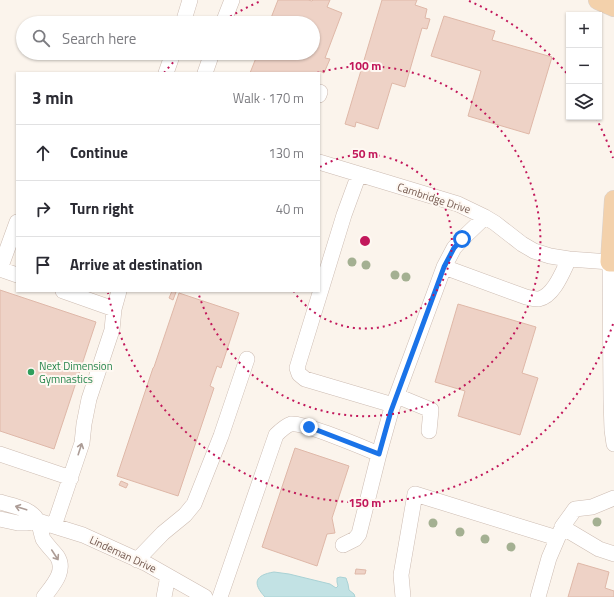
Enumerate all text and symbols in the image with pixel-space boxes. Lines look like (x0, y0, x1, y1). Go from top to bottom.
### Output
map controls (566, 12, 602, 120)
button: + (566, 12, 602, 48)
search box (16, 16, 320, 60)
icon: search (30, 27, 52, 49)
text: Search here (62, 27, 136, 50)
button: − (566, 48, 602, 84)
text: 100 m (349, 56, 381, 75)
button: layers (566, 84, 602, 120)
text: 3 min (32, 85, 73, 111)
text: Walk · 170 m (233, 88, 304, 108)
text: Continue (70, 141, 128, 164)
icon: ahead (32, 142, 54, 164)
text: 130 m (268, 143, 304, 163)
text: 50 m (352, 144, 378, 163)
street label: Cambridge Drive (395, 179, 473, 218)
text: Turn right (70, 197, 134, 220)
icon: right (32, 198, 54, 220)
text: 40 m (276, 199, 304, 219)
route start (453, 230, 471, 248)
centre of rings (358, 234, 372, 248)
text: Arrive at destination (70, 253, 203, 276)
icon: arrive (32, 254, 54, 276)
place label: Next Dimension Gymnastics (39, 358, 113, 387)
marker: Next Dimension Gymnastics (26, 367, 36, 377)
route end (300, 418, 318, 436)
one-way arrow (77, 443, 84, 456)
text: 150 m (349, 493, 381, 512)
one-way arrow (15, 504, 27, 512)
street label: Lindeman Drive (87, 532, 159, 577)
one-way arrow (51, 549, 59, 560)

